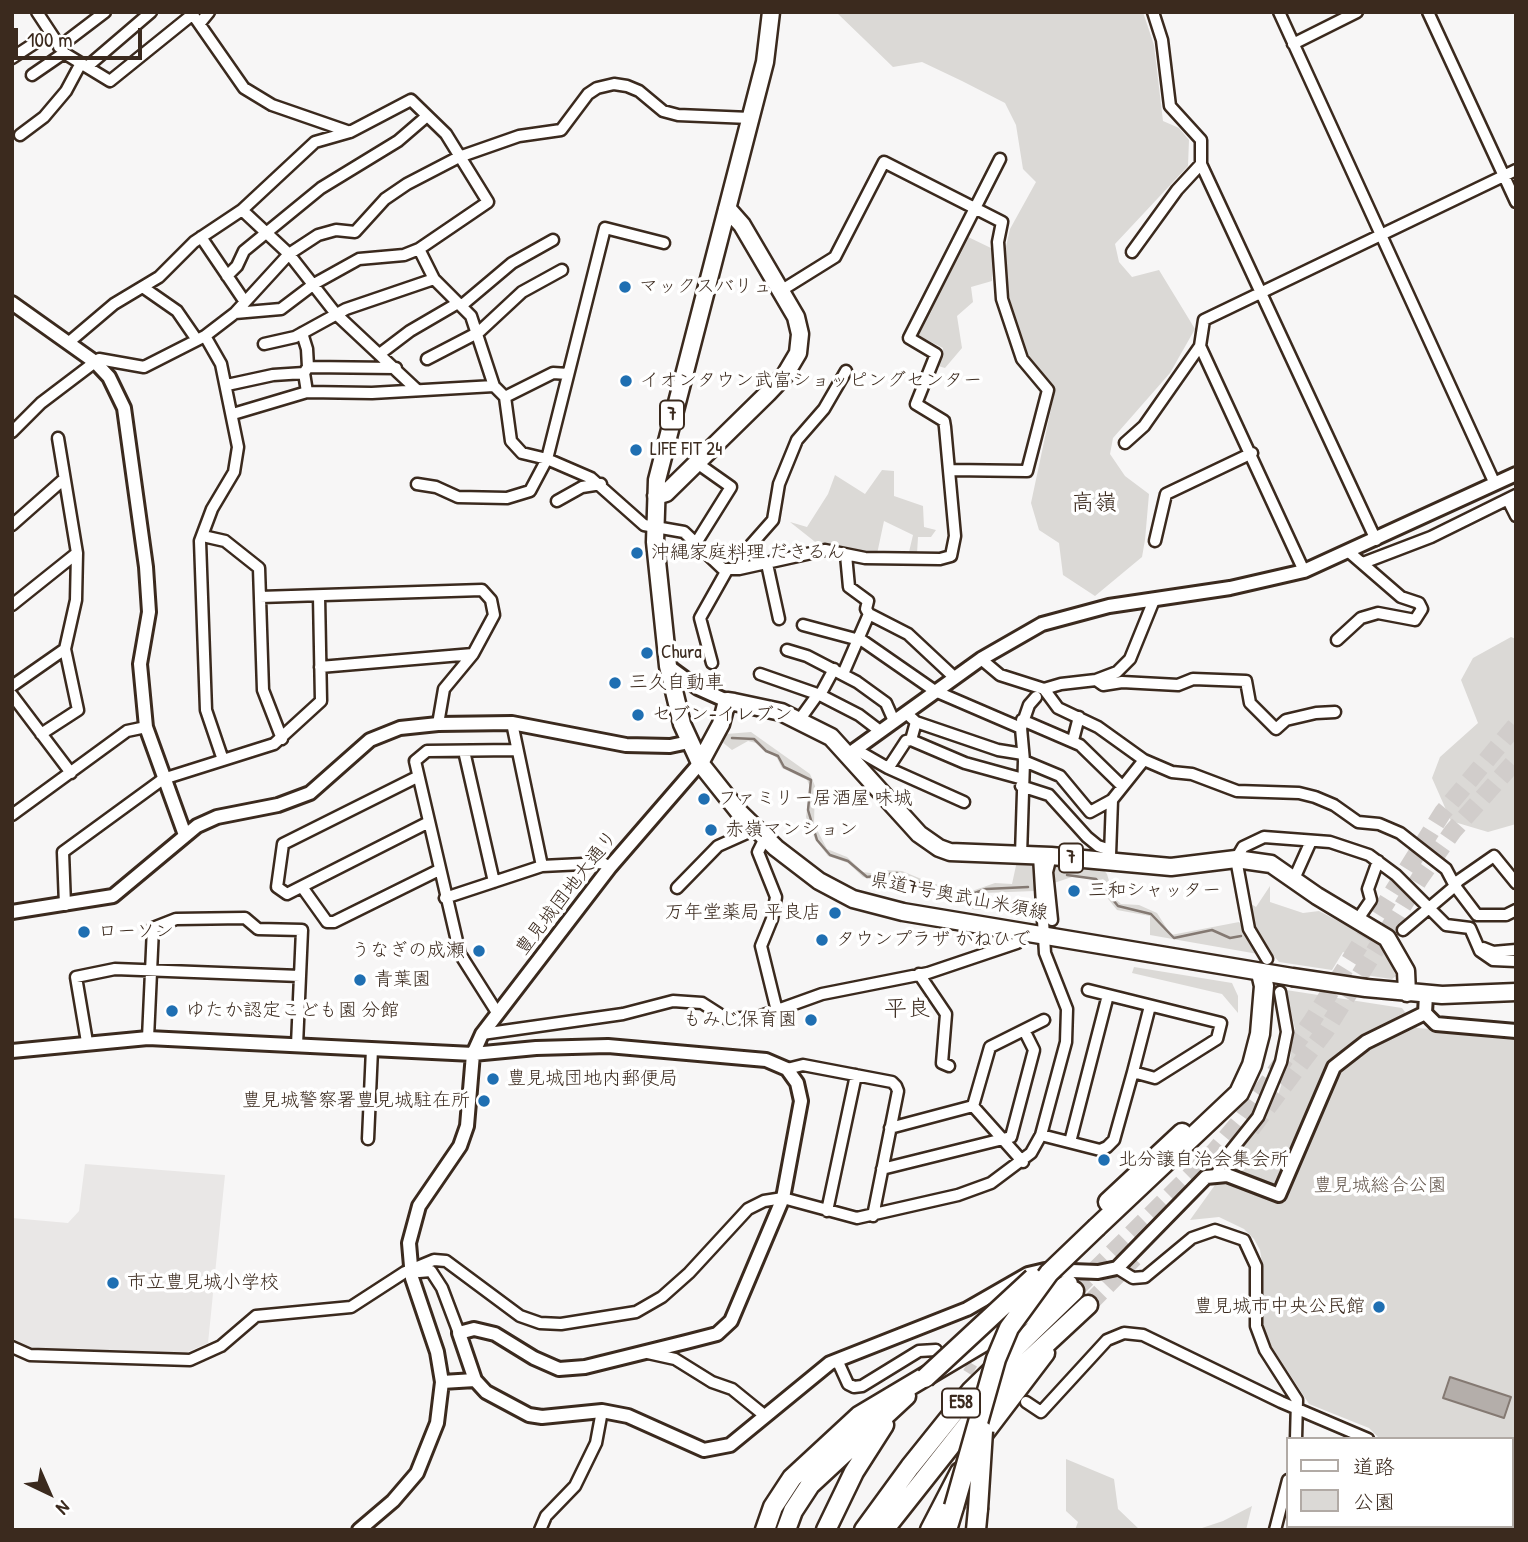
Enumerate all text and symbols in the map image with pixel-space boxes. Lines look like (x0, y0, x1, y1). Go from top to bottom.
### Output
scale bar (18, 14, 145, 58)
text: 100 m (27, 25, 73, 54)
place label: マックスバリュ (639, 276, 772, 298)
marker: マックスバリュ (617, 279, 633, 295)
place label: イオンタウン武富ショッピングセンター (640, 370, 982, 392)
marker: イオンタウン武富ショッピングセンター (618, 373, 634, 389)
road number: 7 (660, 400, 684, 430)
place label: LIFE FIT 24 (650, 439, 722, 461)
marker: LIFE FIT 24 (628, 442, 644, 458)
district label: 高嶺 (1071, 490, 1117, 518)
place label: 沖縄家庭料理 だきるん (651, 542, 845, 564)
marker: 沖縄家庭料理 だきるん (629, 545, 645, 561)
place label: Chura (661, 642, 702, 664)
marker: Chura (639, 645, 655, 661)
place label: 三久自動車 (629, 672, 724, 694)
marker: 三久自動車 (607, 675, 623, 691)
place label: セブン-イレブン (652, 704, 793, 726)
marker: セブン-イレブン (630, 707, 646, 723)
place label: ファミリー居酒屋 味城 (718, 788, 912, 810)
marker: ファミリー居酒屋 味城 (696, 791, 712, 807)
place label: 赤嶺マンション (725, 819, 858, 841)
marker: 赤嶺マンション (703, 822, 719, 838)
street label: 豊見城団地大通り (511, 826, 623, 960)
road number: 7 (1059, 844, 1083, 872)
street label: 県道7号奥武山米須線 (868, 869, 1050, 925)
place label: 三和シャッター (1088, 880, 1221, 902)
marker: 三和シャッター (1066, 883, 1082, 899)
place label: 万年堂薬局 平良店 (665, 902, 821, 924)
marker: 万年堂薬局 平良店 (827, 905, 843, 921)
place label: ローソン (98, 921, 174, 943)
marker: ローソン (76, 924, 92, 940)
place label: タウンプラザ かねひで (836, 929, 1030, 951)
marker: タウンプラザ かねひで (814, 932, 830, 948)
place label: うなぎの成瀬 (351, 940, 465, 962)
marker: うなぎの成瀬 (471, 943, 487, 959)
place label: 青葉園 (374, 969, 431, 991)
marker: 青葉園 (352, 972, 368, 988)
district label: 平良 (884, 996, 930, 1024)
place label: ゆたか認定こども園 分館 (186, 1000, 399, 1022)
marker: ゆたか認定こども園 分館 (164, 1003, 180, 1019)
place label: もみじ保育園 (683, 1009, 797, 1031)
marker: もみじ保育園 (803, 1012, 819, 1028)
place label: 豊見城団地内郵便局 (507, 1068, 678, 1090)
marker: 豊見城団地内郵便局 (485, 1071, 501, 1087)
place label: 豊見城警察署豊見城駐在所 (242, 1090, 470, 1112)
marker: 豊見城警察署豊見城駐在所 (476, 1093, 492, 1109)
place label: 北分譲自治会集会所 (1118, 1149, 1289, 1171)
marker: 北分譲自治会集会所 (1096, 1152, 1112, 1168)
park label: 豊見城総合公園 (1314, 1175, 1446, 1197)
place label: 市立豊見城小学校 (127, 1272, 279, 1294)
marker: 市立豊見城小学校 (105, 1275, 121, 1291)
place label: 豊見城市中央公民館 (1194, 1296, 1365, 1318)
marker: 豊見城市中央公民館 (1371, 1299, 1387, 1315)
road number: E58 (942, 1388, 980, 1418)
legend (1286, 1437, 1514, 1528)
text: 道路 (1353, 1452, 1395, 1481)
north arrow (14, 1458, 84, 1528)
text: 公園 (1353, 1487, 1395, 1516)
text: N (51, 1495, 76, 1521)

